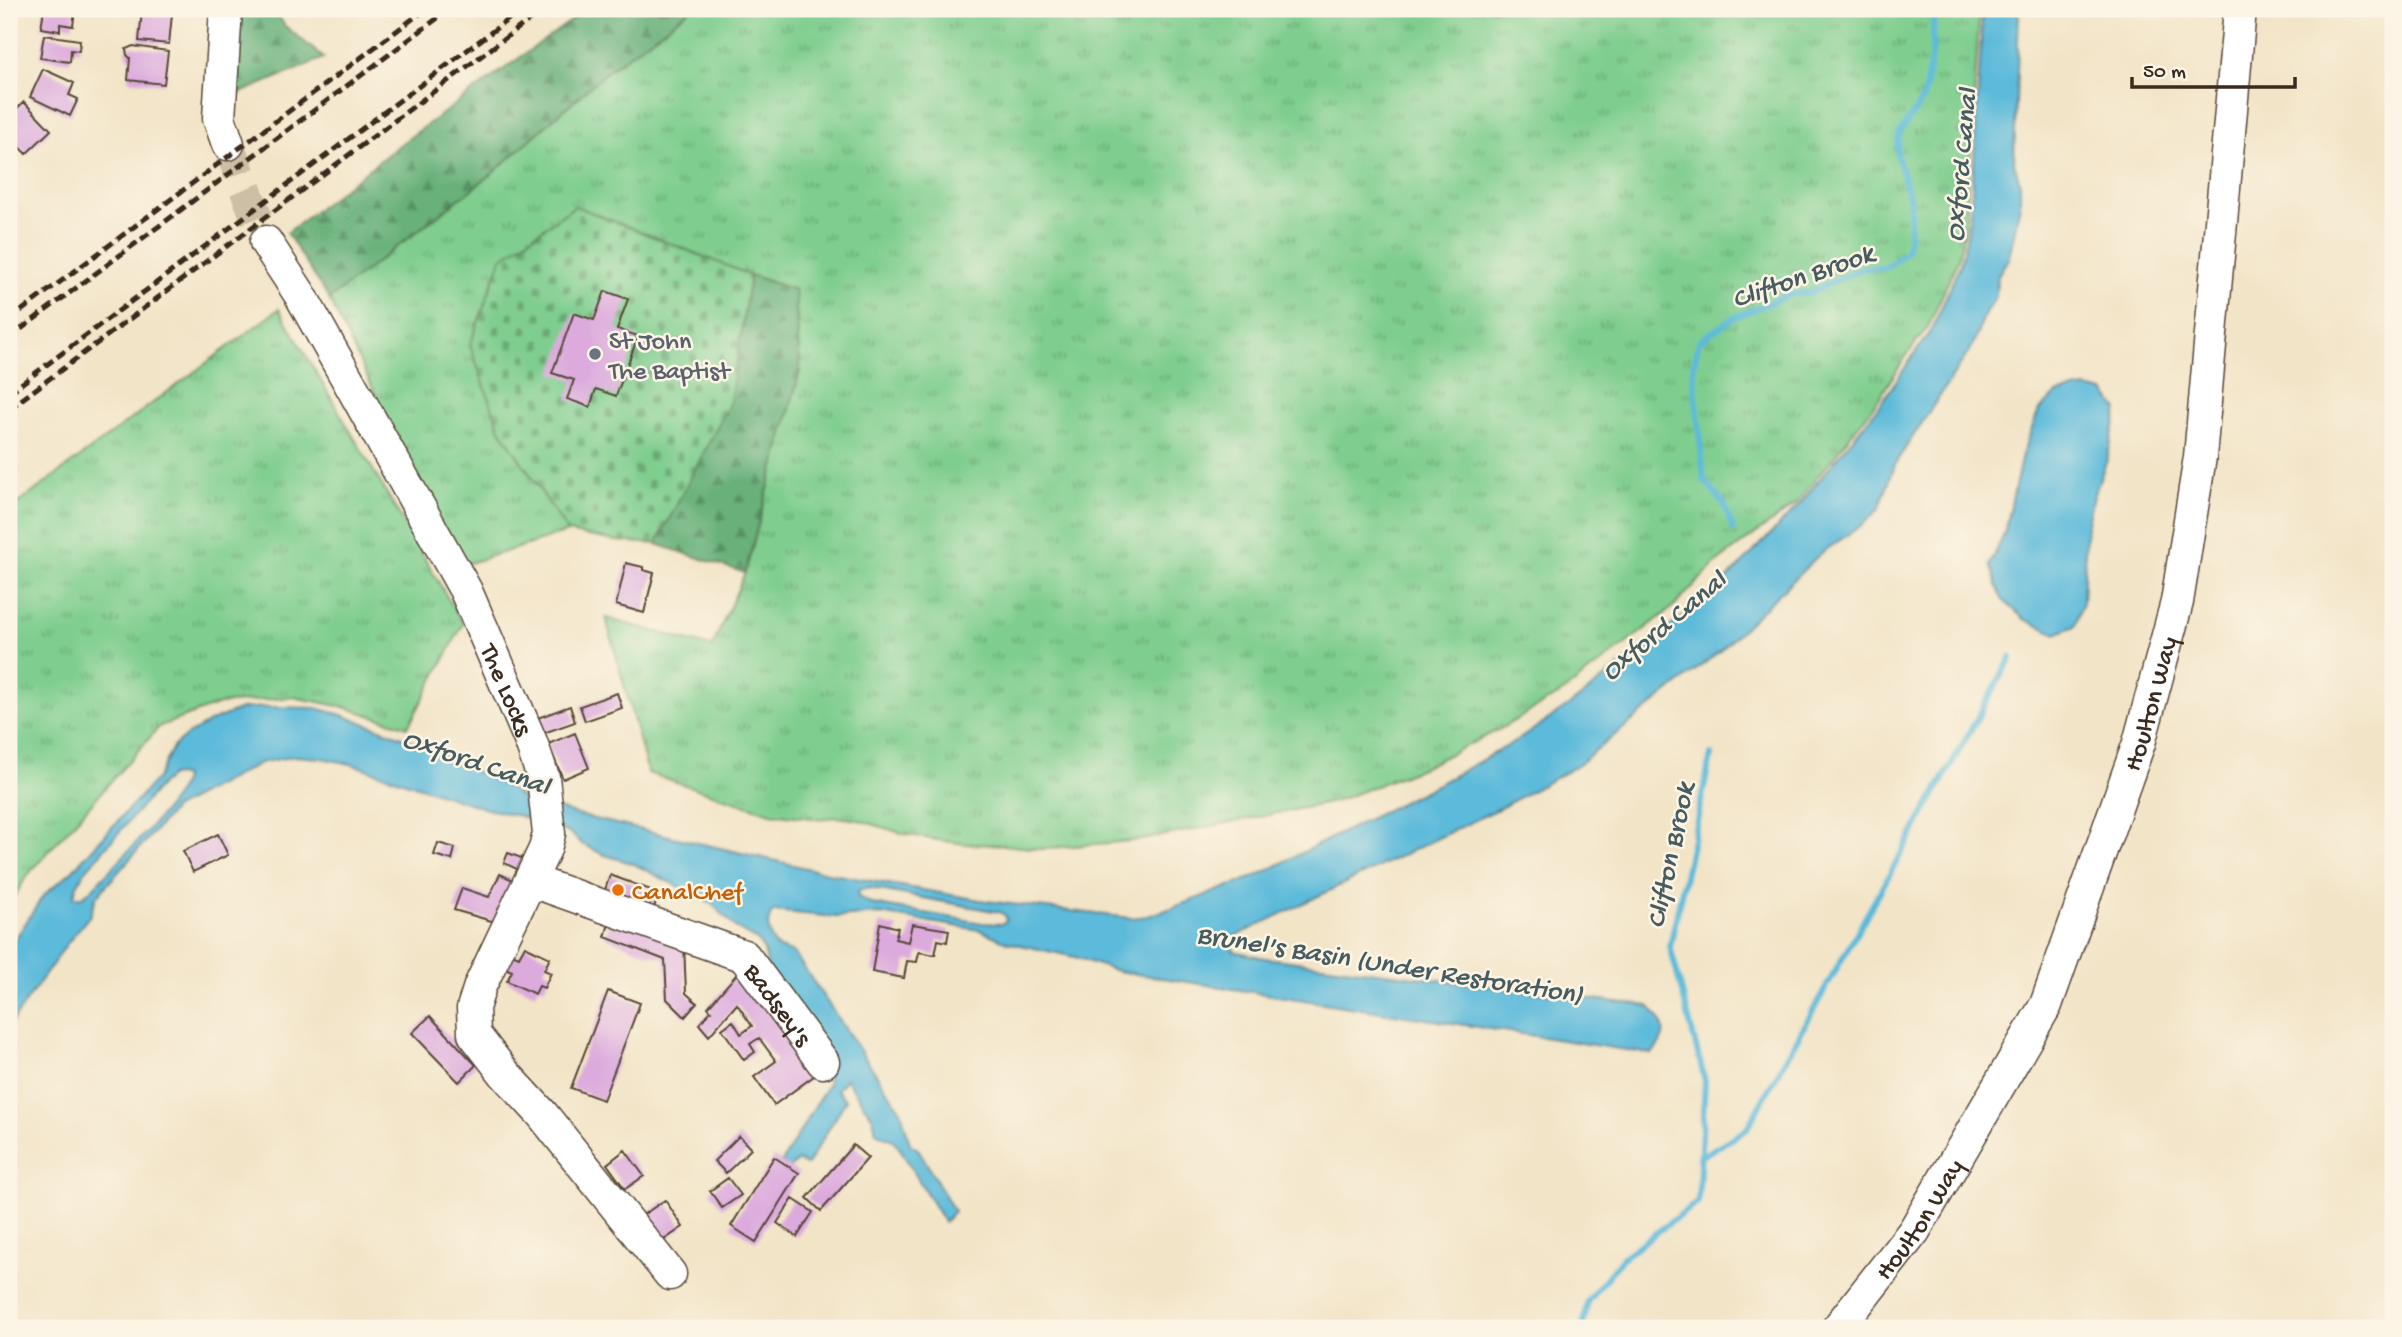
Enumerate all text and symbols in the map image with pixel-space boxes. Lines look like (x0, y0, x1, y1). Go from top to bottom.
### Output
scale bar (2132, 46, 2295, 90)
text: 50 m (2143, 61, 2186, 86)
water label: Oxford Canal (1940, 86, 1987, 243)
water label: Clifton Brook (1728, 238, 1881, 318)
place label: St John The Baptist (607, 328, 732, 389)
marker: St John The Baptist (587, 346, 603, 362)
water label: Oxford Canal (1596, 564, 1736, 689)
street label: Houlton Way (2119, 634, 2187, 776)
street label: The Locks (470, 638, 538, 743)
water label: Oxford Canal (398, 724, 555, 805)
water label: Clifton Brook (1641, 778, 1704, 932)
place label: CanalChef (632, 879, 745, 910)
marker: CanalChef (610, 882, 626, 898)
water label: Brunel's Basin (Under Restoration) (1194, 920, 1585, 1013)
street label: Badsey's (734, 958, 817, 1055)
street label: Houlton Way (1871, 1155, 1973, 1288)

